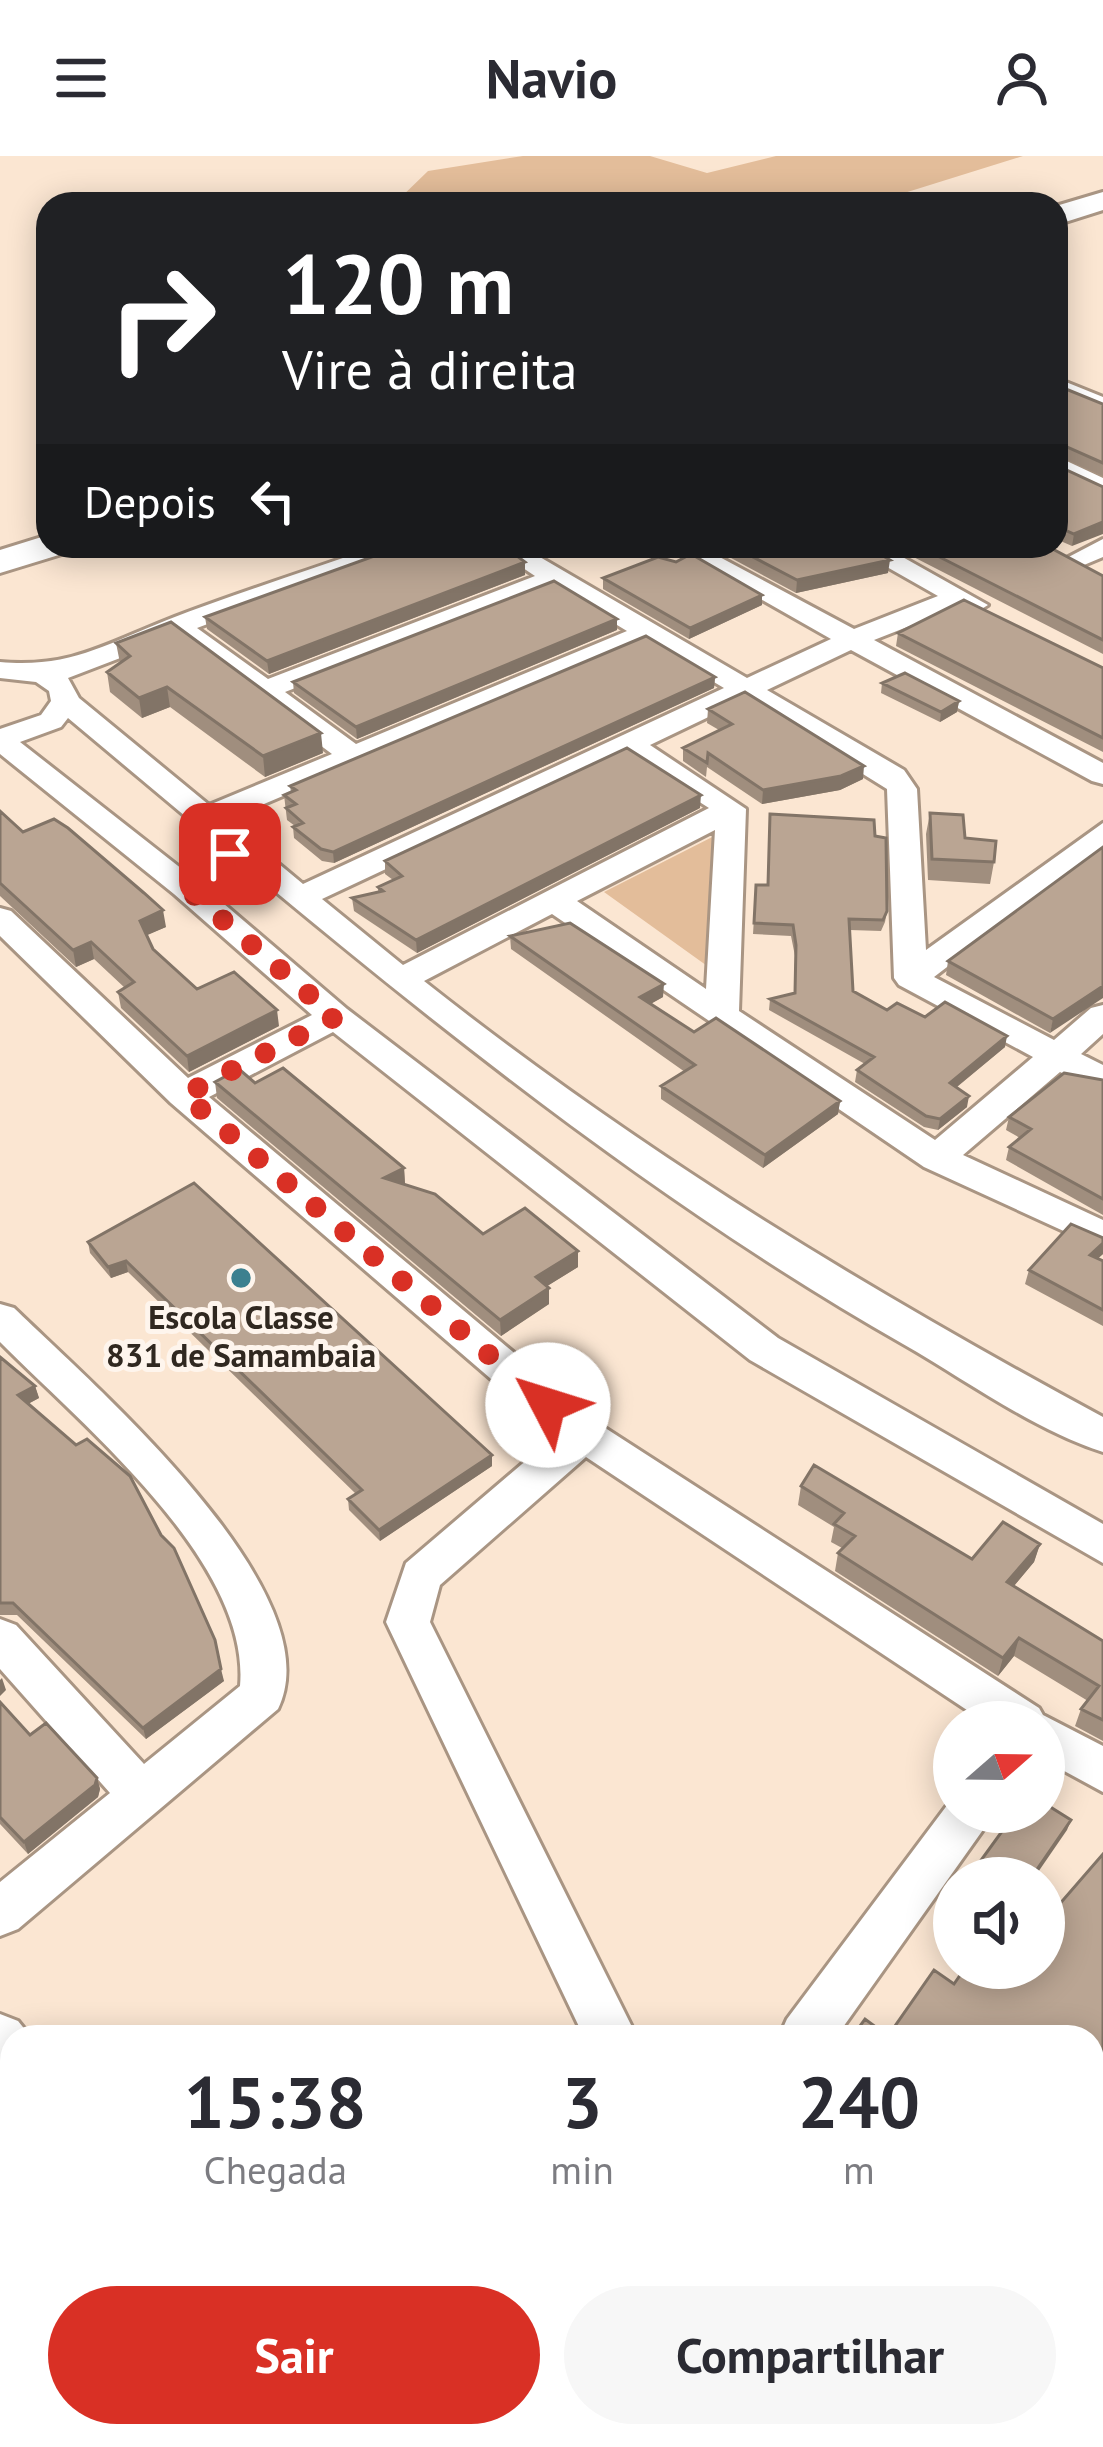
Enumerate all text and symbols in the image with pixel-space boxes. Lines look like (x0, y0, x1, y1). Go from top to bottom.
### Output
text: Navio (486, 43, 617, 113)
icon: menu (48, 45, 114, 111)
icon: person (989, 45, 1055, 111)
text: 120 m (282, 228, 514, 337)
icon: right (84, 240, 240, 396)
text: Vire à direita (282, 334, 577, 404)
icon: left (240, 468, 306, 534)
text: Depois (84, 472, 216, 530)
pin (179, 803, 281, 905)
icon: arrive (197, 821, 263, 887)
marker: Escola Classe 831 de Samambaia (228, 1265, 254, 1291)
place label: Escola Classe 831 de Samambaia (106, 1295, 376, 1376)
position arrow (485, 1342, 611, 1468)
north arrow (933, 1701, 1065, 1833)
map controls (933, 1701, 1065, 1989)
button: sound (933, 1857, 1065, 1989)
text: 15:38 (184, 2055, 367, 2148)
text: 3 (562, 2055, 603, 2148)
text: 240 (798, 2055, 920, 2148)
text: Chegada (203, 2144, 347, 2195)
text: min (550, 2144, 614, 2195)
text: m (843, 2144, 875, 2195)
button: Sair (48, 2286, 540, 2424)
button: Compartilhar (564, 2286, 1056, 2424)

